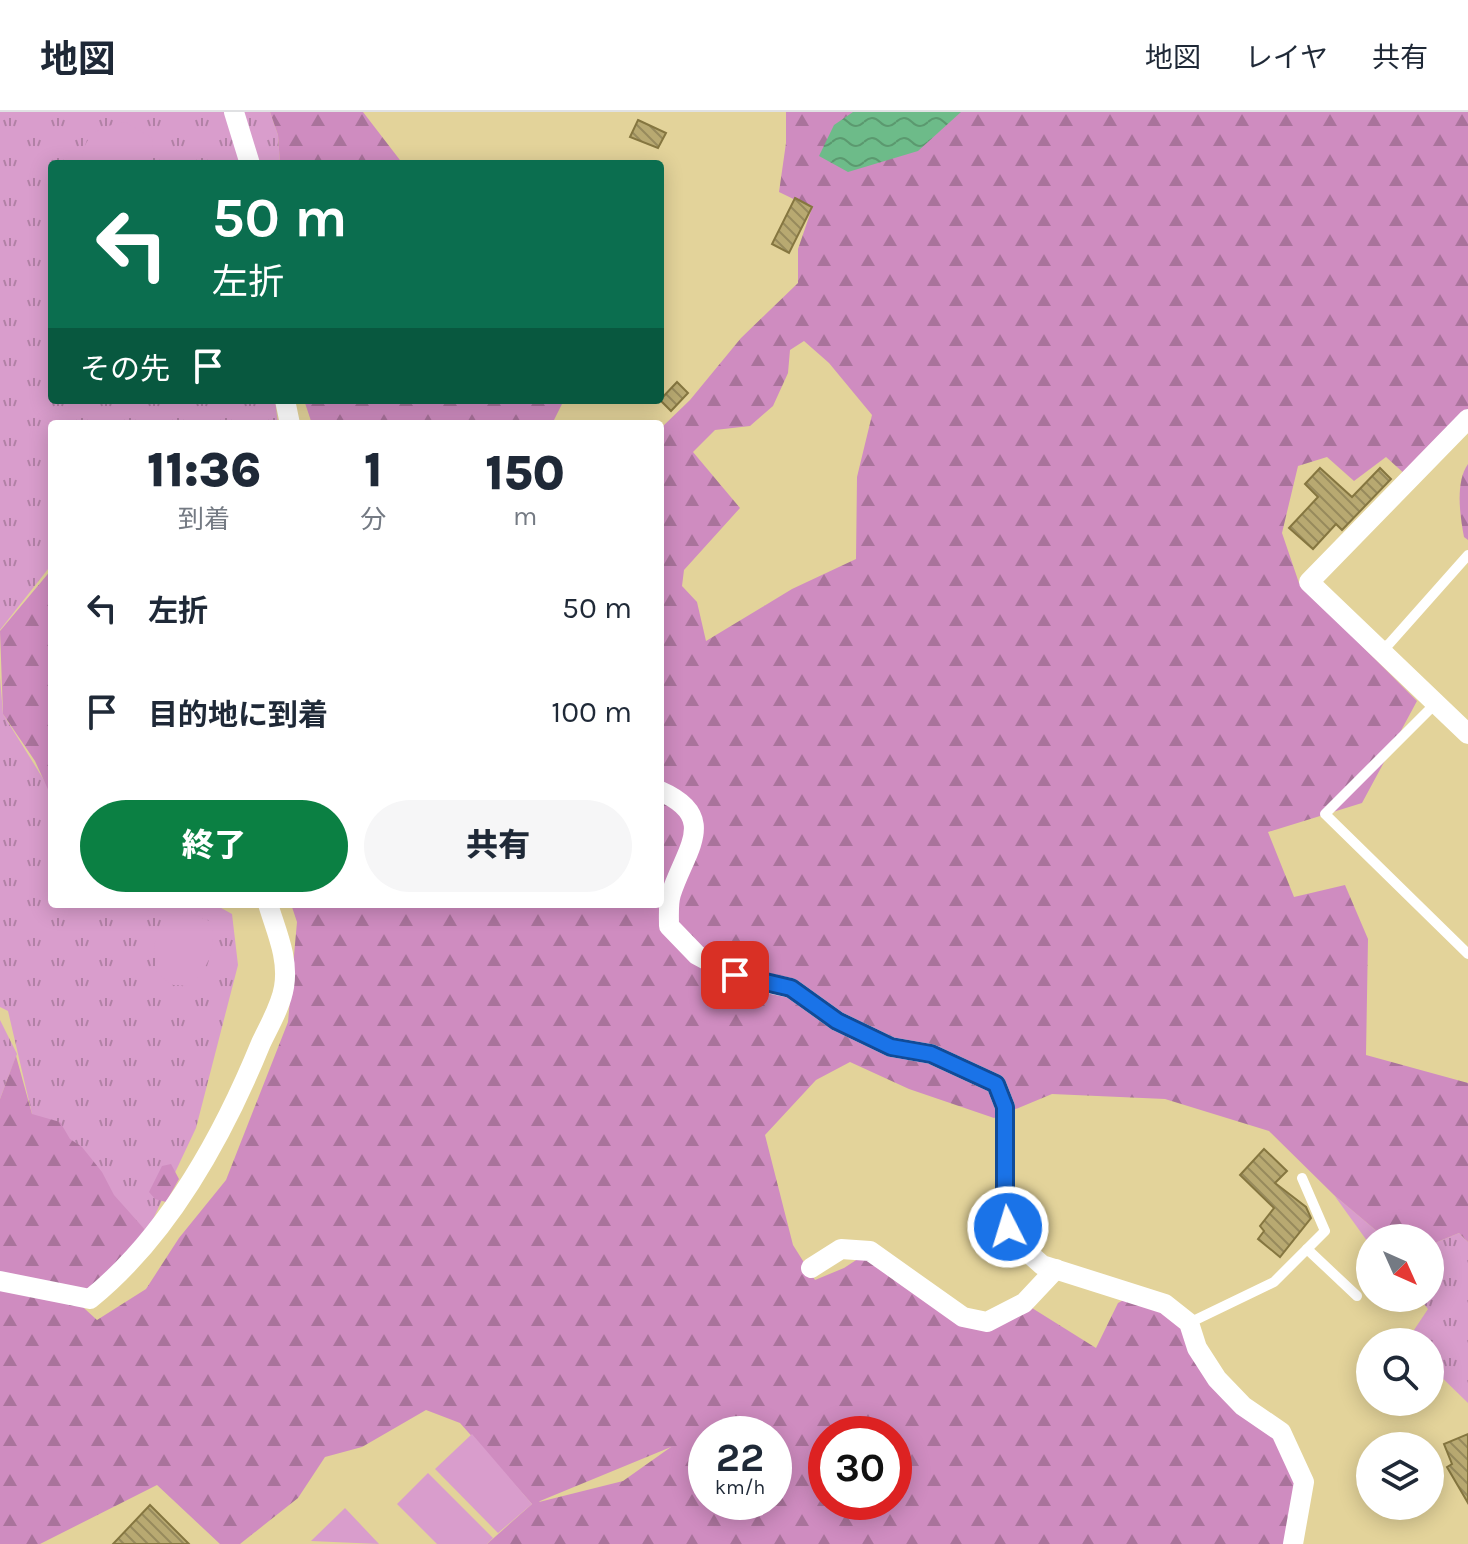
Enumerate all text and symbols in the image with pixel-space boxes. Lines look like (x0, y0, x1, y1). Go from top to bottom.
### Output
text: 地図 (40, 37, 116, 82)
text: 地図 (1145, 41, 1201, 74)
text: レイヤ (1245, 41, 1328, 74)
text: 共有 (1372, 41, 1428, 74)
text: 50 m (212, 185, 347, 250)
icon: left (80, 192, 184, 296)
text: 左折 (212, 261, 284, 303)
icon: arrive (186, 344, 230, 388)
text: その先 (80, 351, 170, 387)
text: 11:36 (147, 442, 261, 498)
text: 1 (364, 442, 382, 498)
text: 150 (485, 445, 565, 501)
text: m (513, 501, 537, 532)
text: 到着 (178, 504, 230, 535)
text: 分 (360, 504, 386, 535)
icon: left (80, 586, 124, 630)
text: 50 m (562, 590, 632, 626)
text: 左折 (148, 593, 208, 629)
icon: arrive (80, 690, 124, 734)
text: 100 m (551, 694, 632, 730)
text: 目的地に到着 (148, 697, 328, 733)
button: 終了 (80, 800, 348, 892)
button: 共有 (364, 800, 632, 892)
pin (701, 941, 769, 1009)
icon: arrive (713, 953, 757, 997)
position arrow (966, 1185, 1050, 1269)
north arrow (1356, 1224, 1444, 1312)
map controls (1356, 1224, 1444, 1520)
button: search (1356, 1328, 1444, 1416)
speed limit sign: 30 (808, 1416, 912, 1520)
button: layers (1356, 1432, 1444, 1520)
text: 22 (716, 1434, 764, 1481)
text: km/h (715, 1476, 765, 1499)

